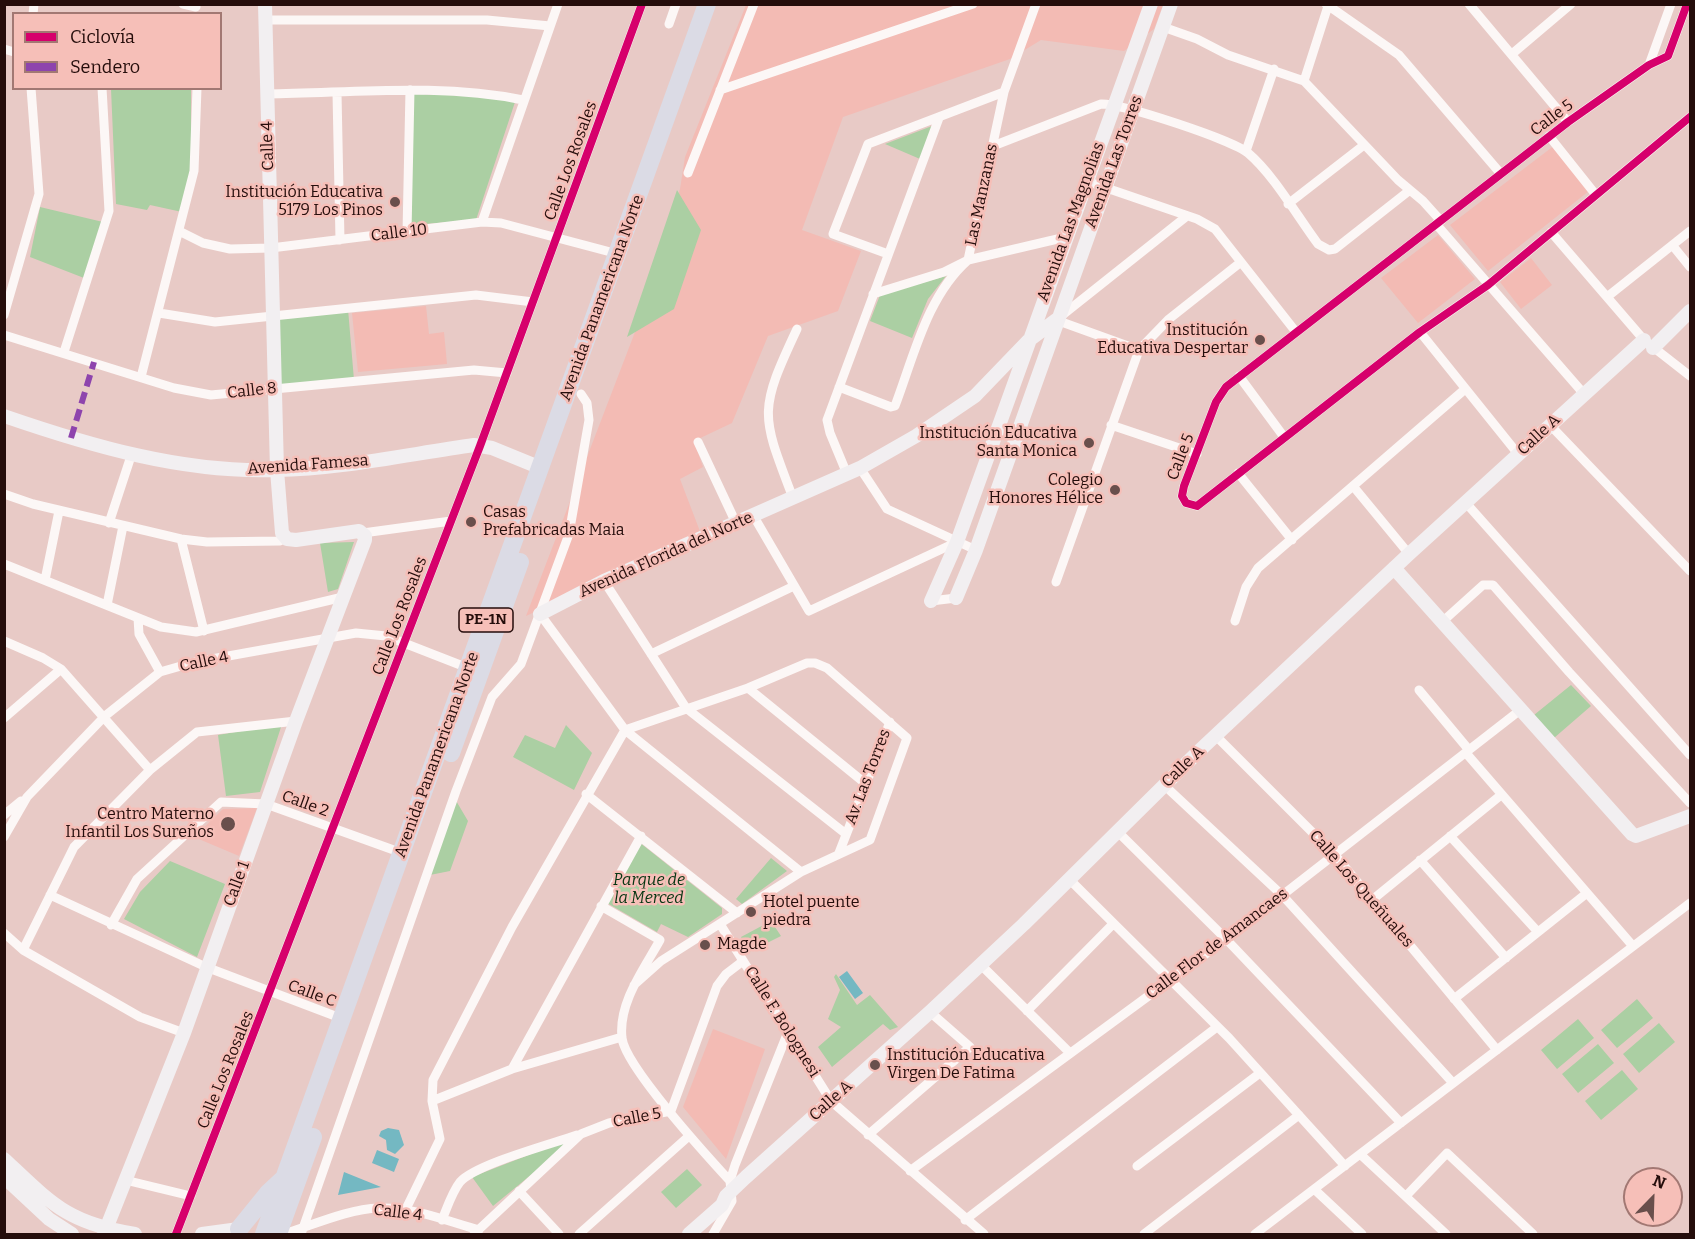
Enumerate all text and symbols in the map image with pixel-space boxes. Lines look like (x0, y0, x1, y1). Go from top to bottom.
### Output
legend (12, 12, 222, 90)
text: Ciclovía (70, 26, 135, 48)
text: Sendero (70, 56, 140, 78)
street label: Avenida Las Torres (1081, 93, 1147, 231)
street label: Calle 5 (1527, 96, 1577, 140)
street label: Calle Los Rosales (541, 99, 601, 223)
street label: Calle 4 (258, 121, 278, 171)
street label: Avenida Las Magnolias (1033, 140, 1109, 304)
street label: Las Manzanas (962, 142, 1002, 248)
place label: Institución Educativa 5179 Los Pinos (225, 183, 383, 221)
street label: Avenida Panamericana Norte (556, 192, 648, 404)
marker: Institución Educativa 5179 Los Pinos (388, 195, 402, 209)
street label: Calle 10 (370, 220, 428, 246)
place label: Institución Educativa Despertar (1097, 321, 1248, 359)
marker: Institución Educativa Despertar (1253, 333, 1267, 347)
street label: Calle 8 (226, 379, 278, 403)
street label: Calle A (1514, 411, 1564, 459)
place label: Institución Educativa Santa Monica (919, 424, 1077, 462)
street label: Calle 5 (1163, 431, 1199, 483)
marker: Institución Educativa Santa Monica (1082, 436, 1096, 450)
street label: Avenida Famesa (247, 451, 369, 479)
place label: Colegio Honores Hélice (988, 471, 1103, 509)
marker: Colegio Honores Hélice (1108, 483, 1122, 497)
place label: Casas Prefabricadas Maia (483, 503, 625, 541)
street label: Avenida Florida del Norte (576, 508, 756, 602)
marker: Casas Prefabricadas Maia (464, 515, 478, 529)
street label: Calle Los Rosales (369, 554, 431, 678)
road number: PE-1N (459, 608, 513, 632)
street label: Calle 4 (178, 647, 230, 677)
street label: Avenida Panamericana Norte (391, 649, 483, 861)
street label: Av. Las Torres (841, 727, 895, 827)
street label: Calle A (1158, 742, 1208, 792)
street label: Calle 2 (279, 787, 331, 821)
place label: Centro Materno Infantil Los Sureños (65, 805, 214, 843)
marker: Centro Materno Infantil Los Sureños (219, 815, 237, 833)
street label: Calle Los Queñuales (1305, 826, 1417, 952)
street label: Calle 1 (220, 859, 254, 909)
park label: Parque de la Merced (613, 871, 685, 909)
street label: Calle Flor de Amancaes (1142, 884, 1292, 1004)
place label: Hotel puente piedra (763, 893, 859, 931)
marker: Hotel puente piedra (744, 905, 758, 919)
place label: Magde (717, 935, 767, 955)
marker: Magde (698, 938, 712, 952)
street label: Calle F. Bolognesi (740, 963, 824, 1081)
street label: Calle C (285, 976, 339, 1012)
street label: Calle Los Rosales (194, 1008, 258, 1132)
place label: Institución Educativa Virgen De Fatima (887, 1046, 1045, 1084)
marker: Institución Educativa Virgen De Fatima (868, 1058, 882, 1072)
street label: Calle A (806, 1077, 856, 1125)
street label: Calle 5 (611, 1104, 663, 1132)
north arrow (1623, 1167, 1683, 1227)
text: N (1650, 1171, 1669, 1193)
street label: Calle 4 (372, 1200, 424, 1226)

